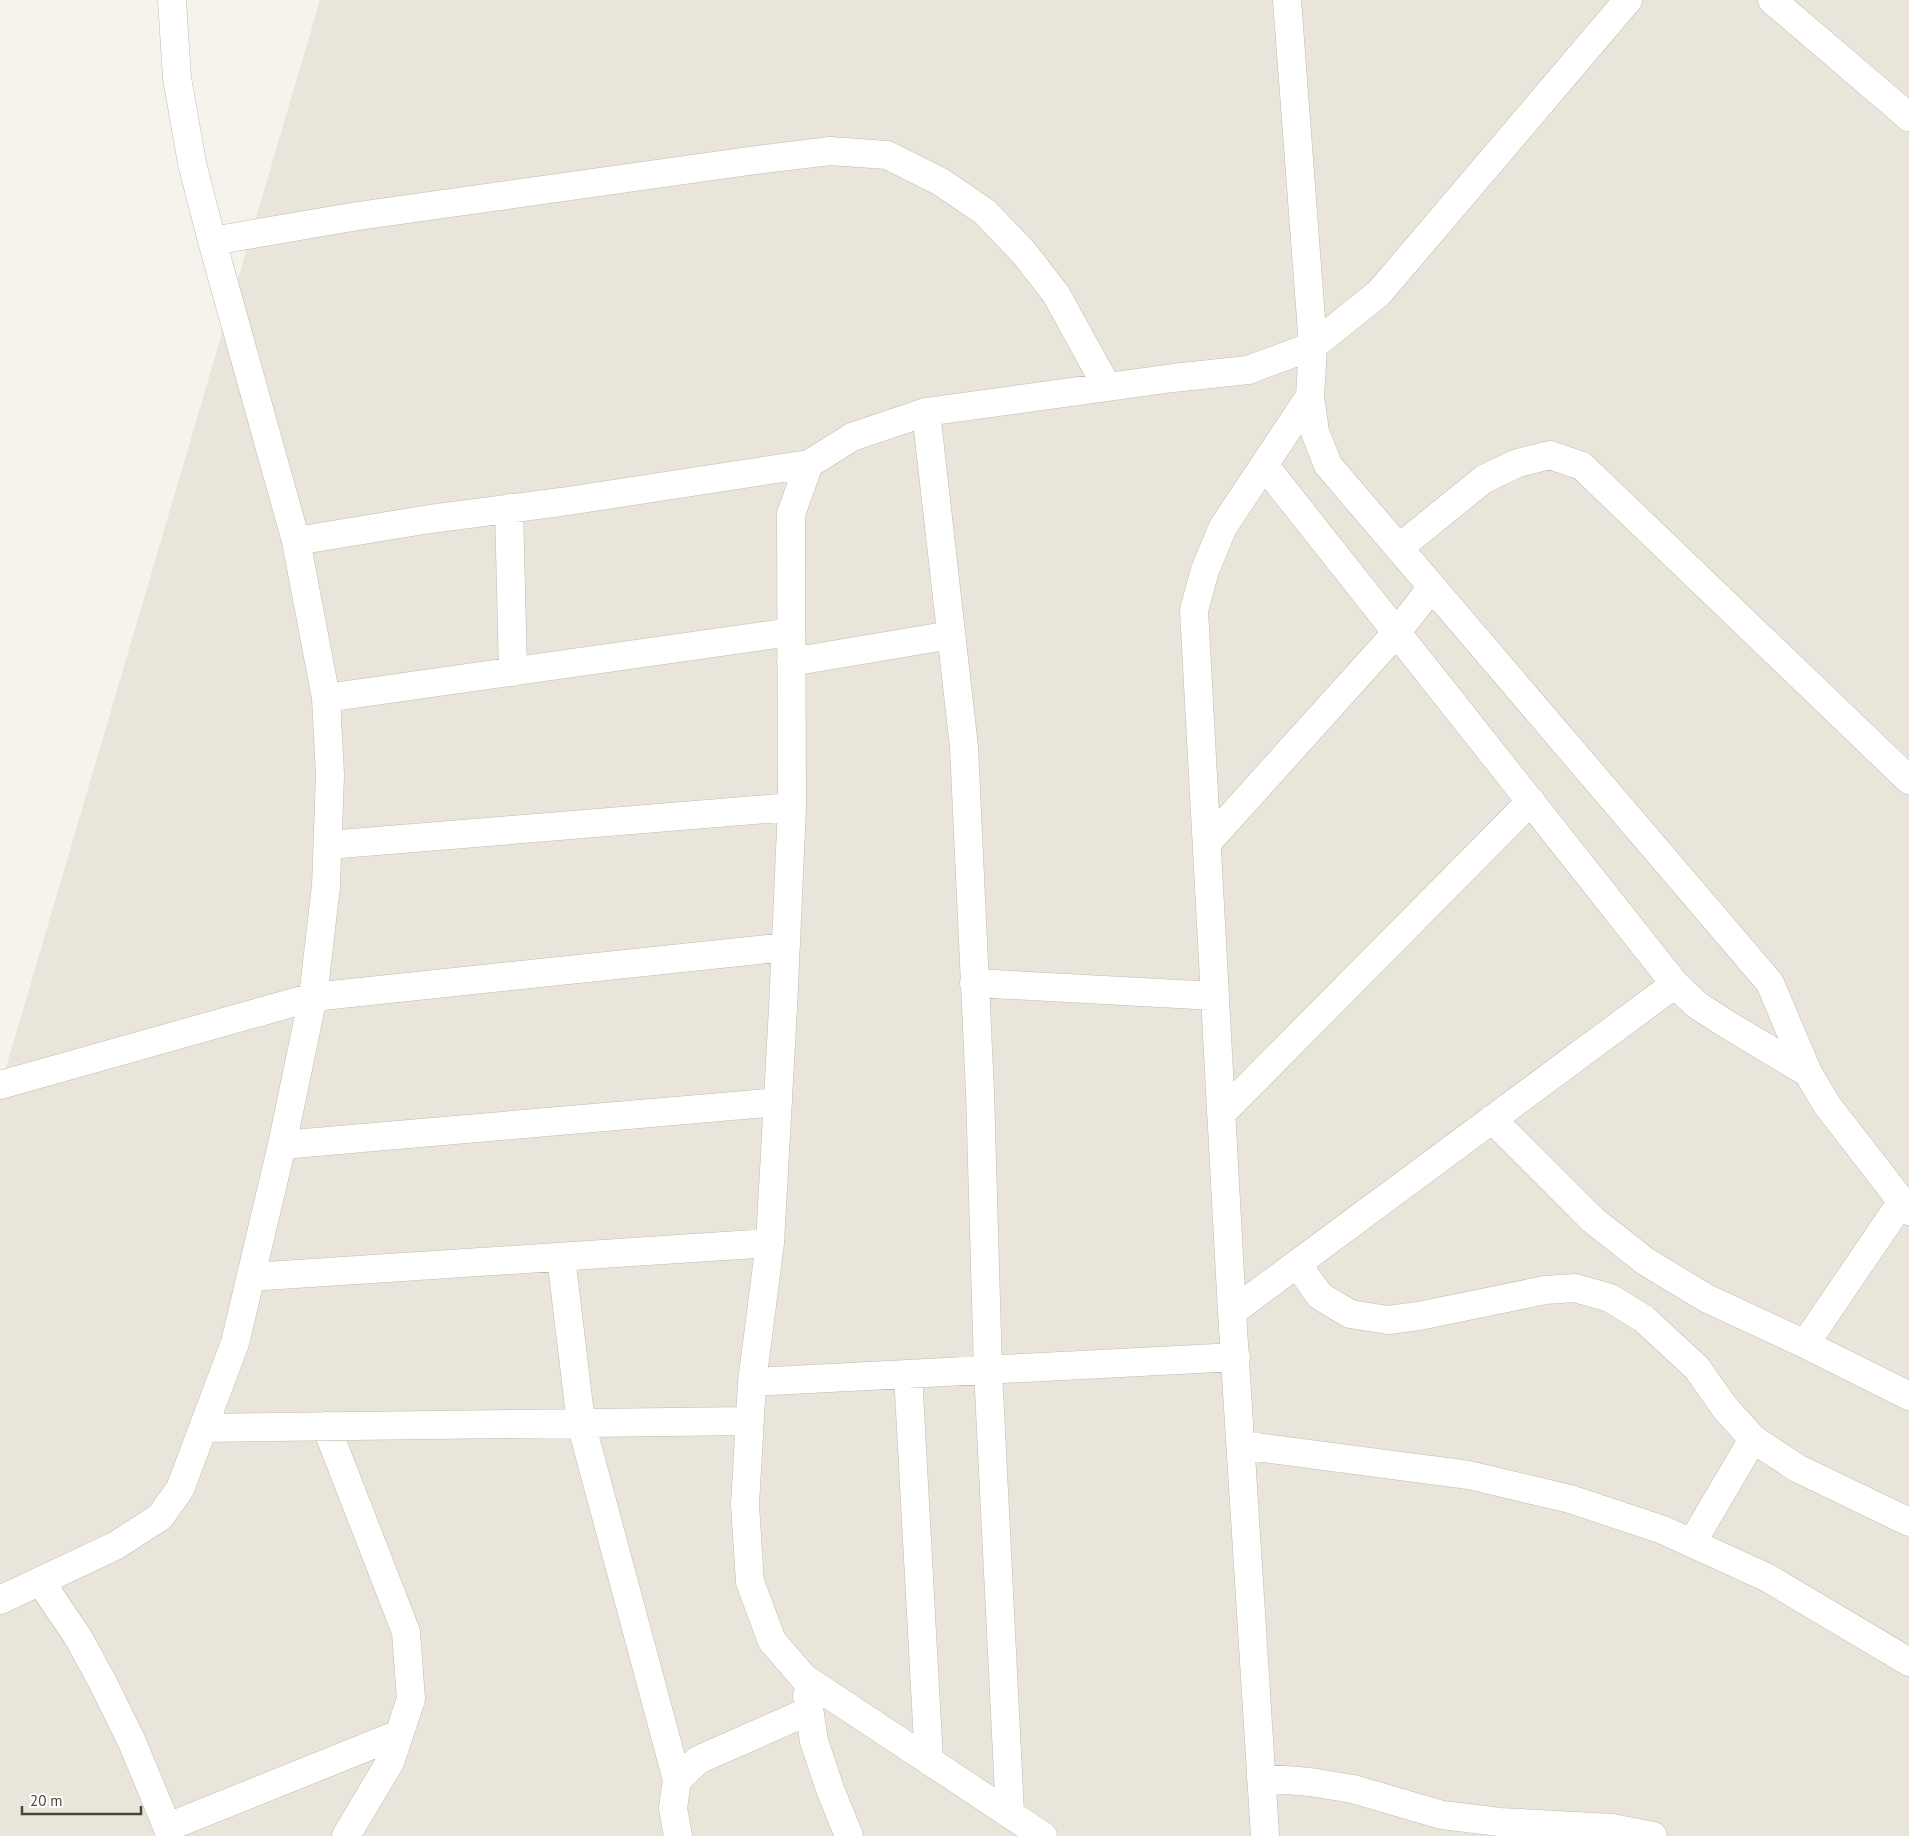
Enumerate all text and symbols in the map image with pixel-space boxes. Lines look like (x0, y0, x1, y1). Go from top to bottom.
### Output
scale bar (22, 1784, 141, 1816)
text: 20 m (30, 1791, 63, 1810)

